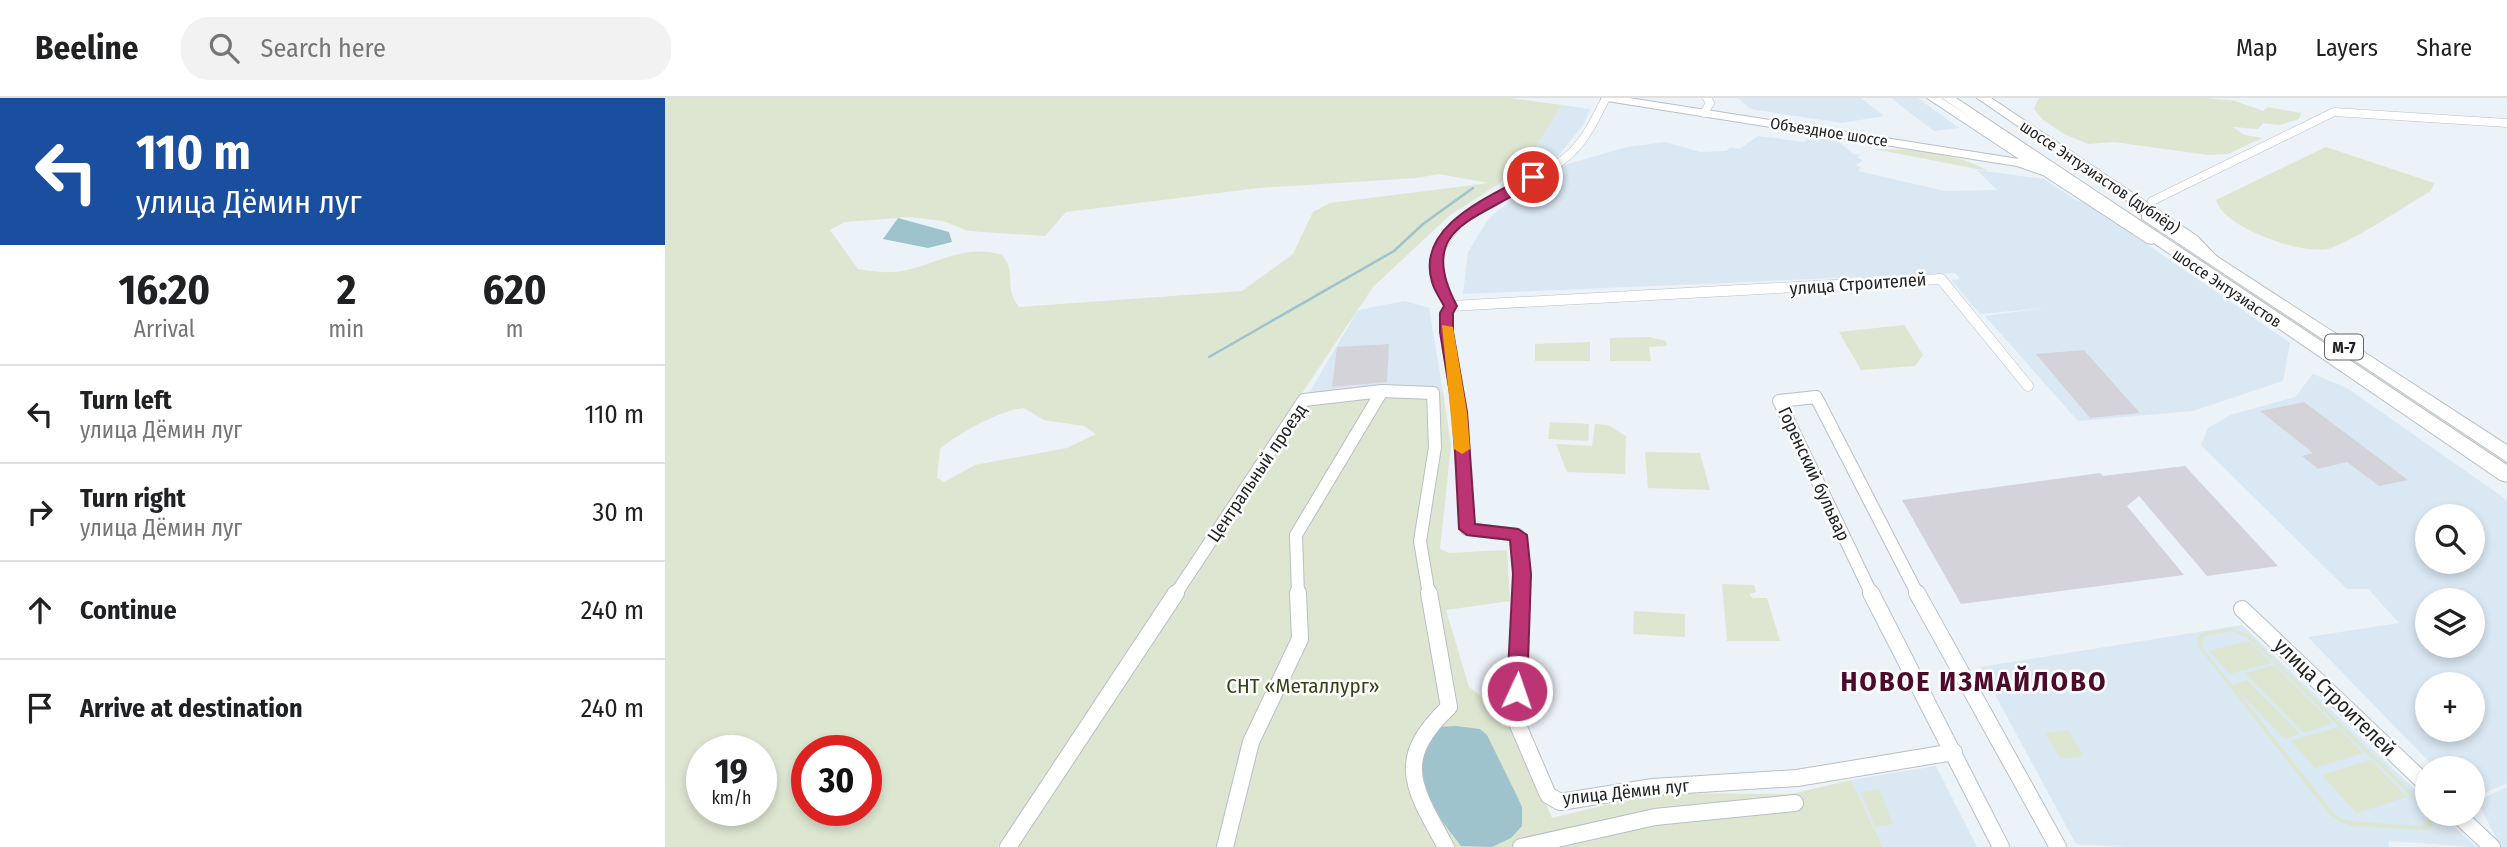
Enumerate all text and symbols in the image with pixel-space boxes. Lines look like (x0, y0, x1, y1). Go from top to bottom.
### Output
search box (181, 17, 671, 80)
text: Beeline (35, 28, 139, 68)
icon: search (205, 29, 243, 67)
text: Search here (261, 33, 386, 64)
text: Map (2236, 34, 2278, 62)
text: Layers (2316, 34, 2378, 62)
text: Share (2416, 34, 2472, 62)
street label: Объездное шоссе (1769, 113, 1889, 151)
street label: шоссе Энтузиастов (дублёр) (2017, 116, 2184, 238)
text: 110 m (136, 123, 251, 182)
icon: left (21, 126, 112, 217)
pin (1503, 147, 1563, 207)
icon: arrive (1514, 158, 1552, 196)
text: улица Дёмин луг (136, 183, 362, 221)
street label: шоссе Энтузиастов (2169, 245, 2285, 331)
text: 16:20 (118, 265, 210, 315)
text: 2 (337, 265, 356, 315)
text: 620 (483, 265, 547, 315)
street label: улица Строителей (1789, 268, 1927, 300)
text: Arrival (134, 315, 195, 343)
text: min (329, 315, 364, 343)
text: m (506, 315, 523, 343)
road number: М-7 (2325, 334, 2363, 360)
text: Turn left (80, 385, 172, 416)
icon: left (21, 395, 59, 433)
text: 110 m (584, 399, 644, 430)
street label: Центральный проезд (1203, 400, 1311, 546)
street label: Горенский бульвар (1773, 403, 1855, 545)
text: улица Дёмин луг (80, 416, 242, 444)
text: Turn right (80, 483, 186, 514)
icon: right (21, 493, 59, 531)
text: 30 m (593, 497, 644, 528)
map controls (2415, 504, 2485, 826)
button: search (2415, 504, 2485, 574)
text: улица Дёмин луг (80, 514, 242, 542)
button: layers (2415, 588, 2485, 658)
icon: ahead (21, 591, 59, 629)
text: Continue (80, 595, 177, 626)
text: 240 m (581, 595, 644, 626)
street label: улица Строителей (2269, 632, 2401, 762)
position arrow (1480, 654, 1554, 728)
district label: НОВОЕ ИЗМАЙЛОВО (1840, 665, 2108, 698)
button: + (2415, 672, 2485, 742)
park label: СНТ «Металлург» (1226, 673, 1380, 699)
icon: arrive (21, 689, 59, 727)
text: Arrive at destination (80, 693, 303, 724)
text: 240 m (581, 693, 644, 724)
speed limit sign: 30 (791, 735, 882, 826)
text: 19 (715, 750, 748, 792)
button: − (2415, 756, 2485, 826)
street label: улица Дёмин луг (1562, 774, 1690, 810)
text: km/h (711, 787, 752, 809)

